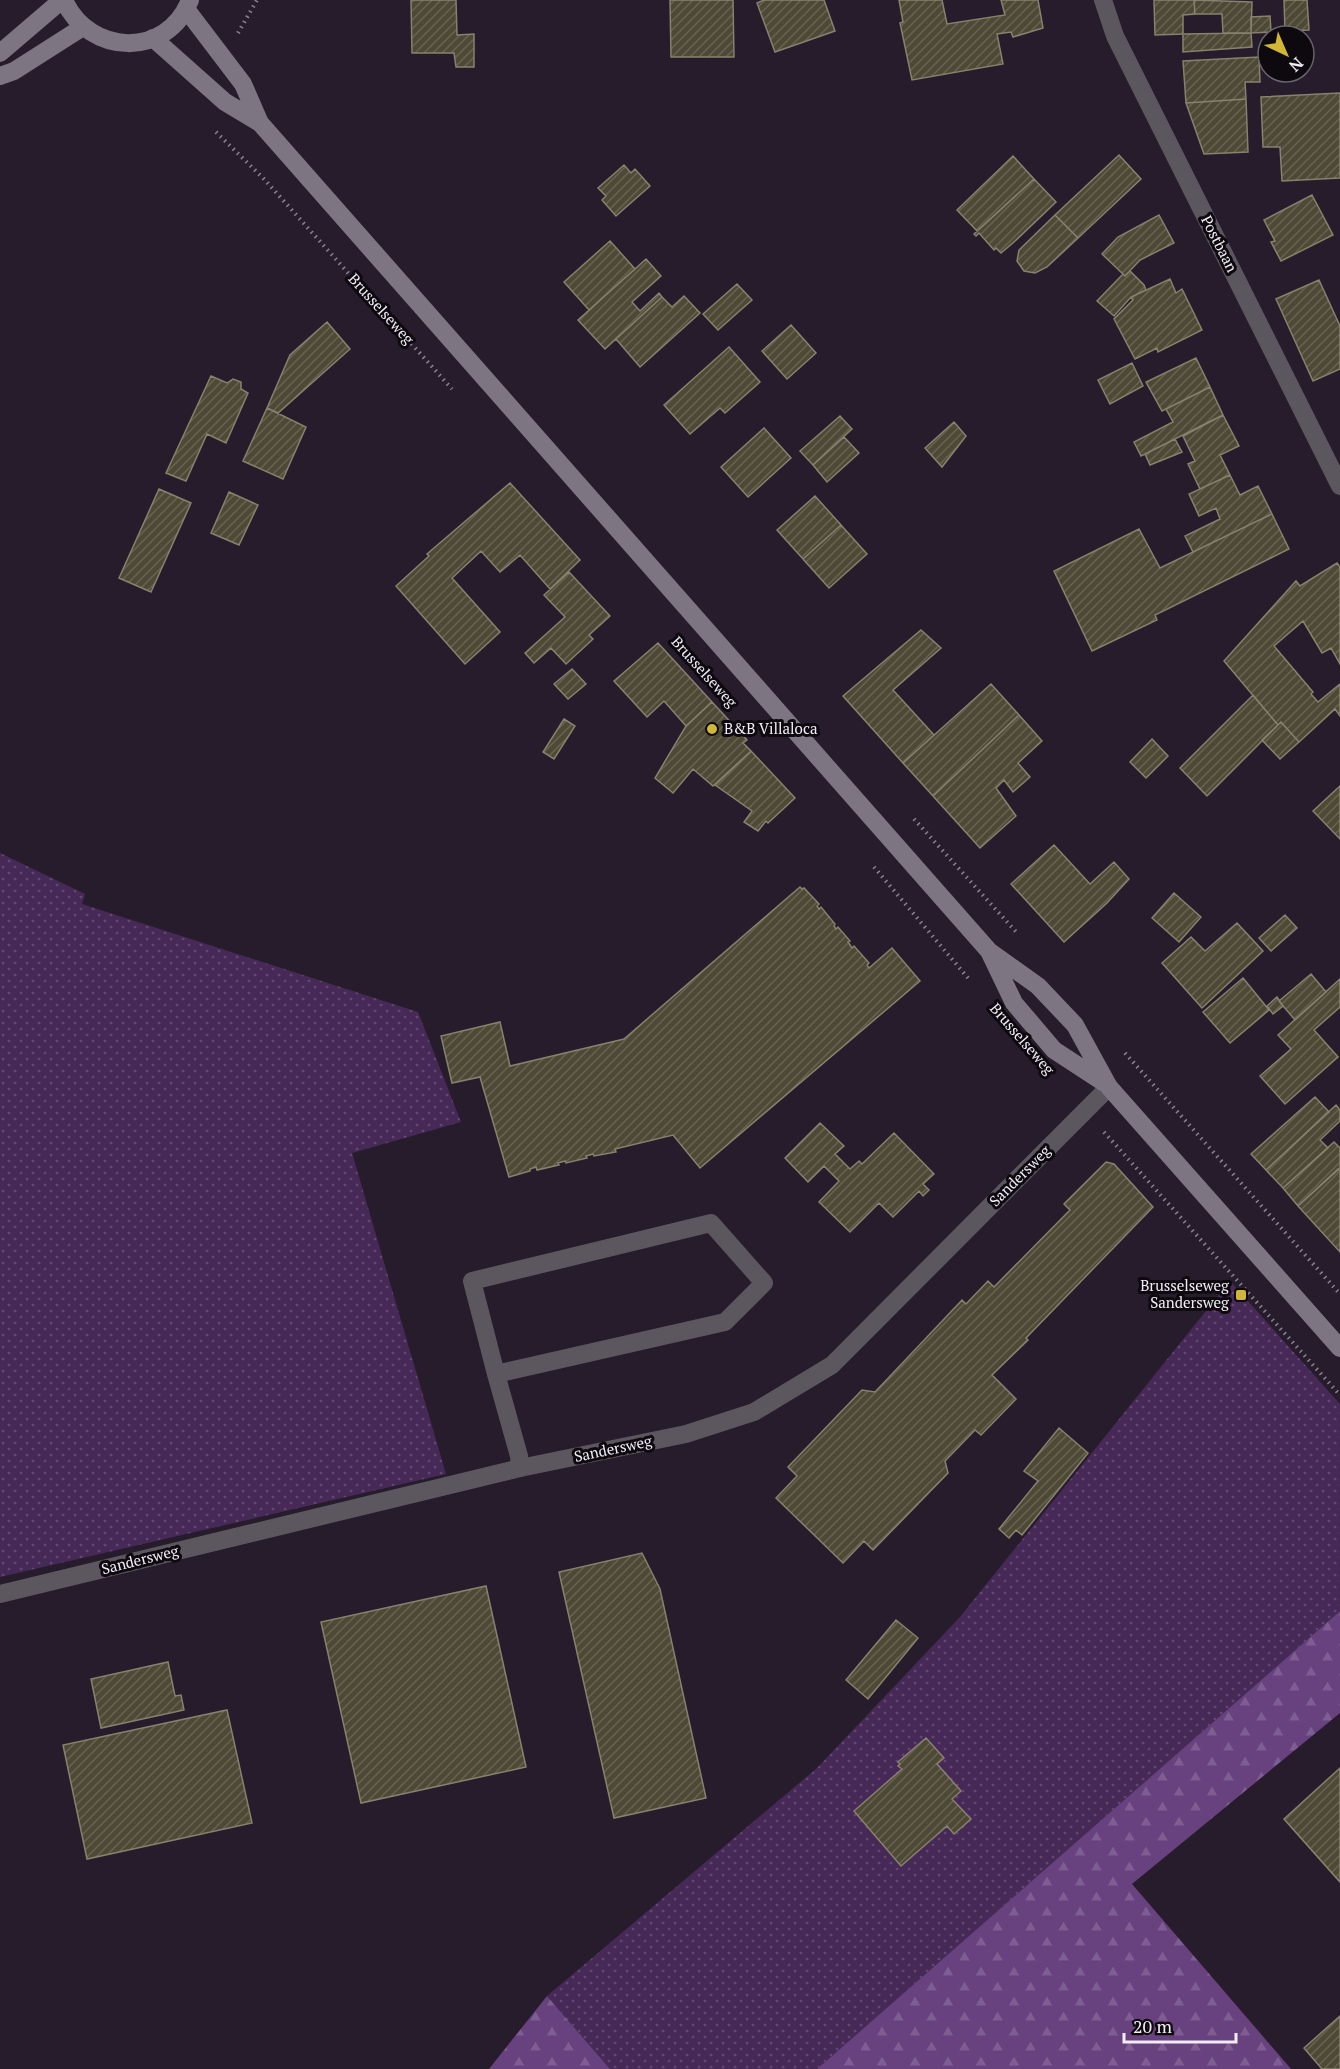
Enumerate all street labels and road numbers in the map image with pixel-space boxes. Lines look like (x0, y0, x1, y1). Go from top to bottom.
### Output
street label: Postbaan (1197, 212, 1243, 275)
street label: Brusselseweg (345, 269, 420, 349)
street label: Brusselseweg (668, 632, 743, 712)
street label: Brusselseweg (986, 998, 1060, 1079)
street label: Sandersweg (984, 1140, 1055, 1210)
street label: Sandersweg (572, 1430, 655, 1466)
street label: Sandersweg (99, 1540, 181, 1578)

